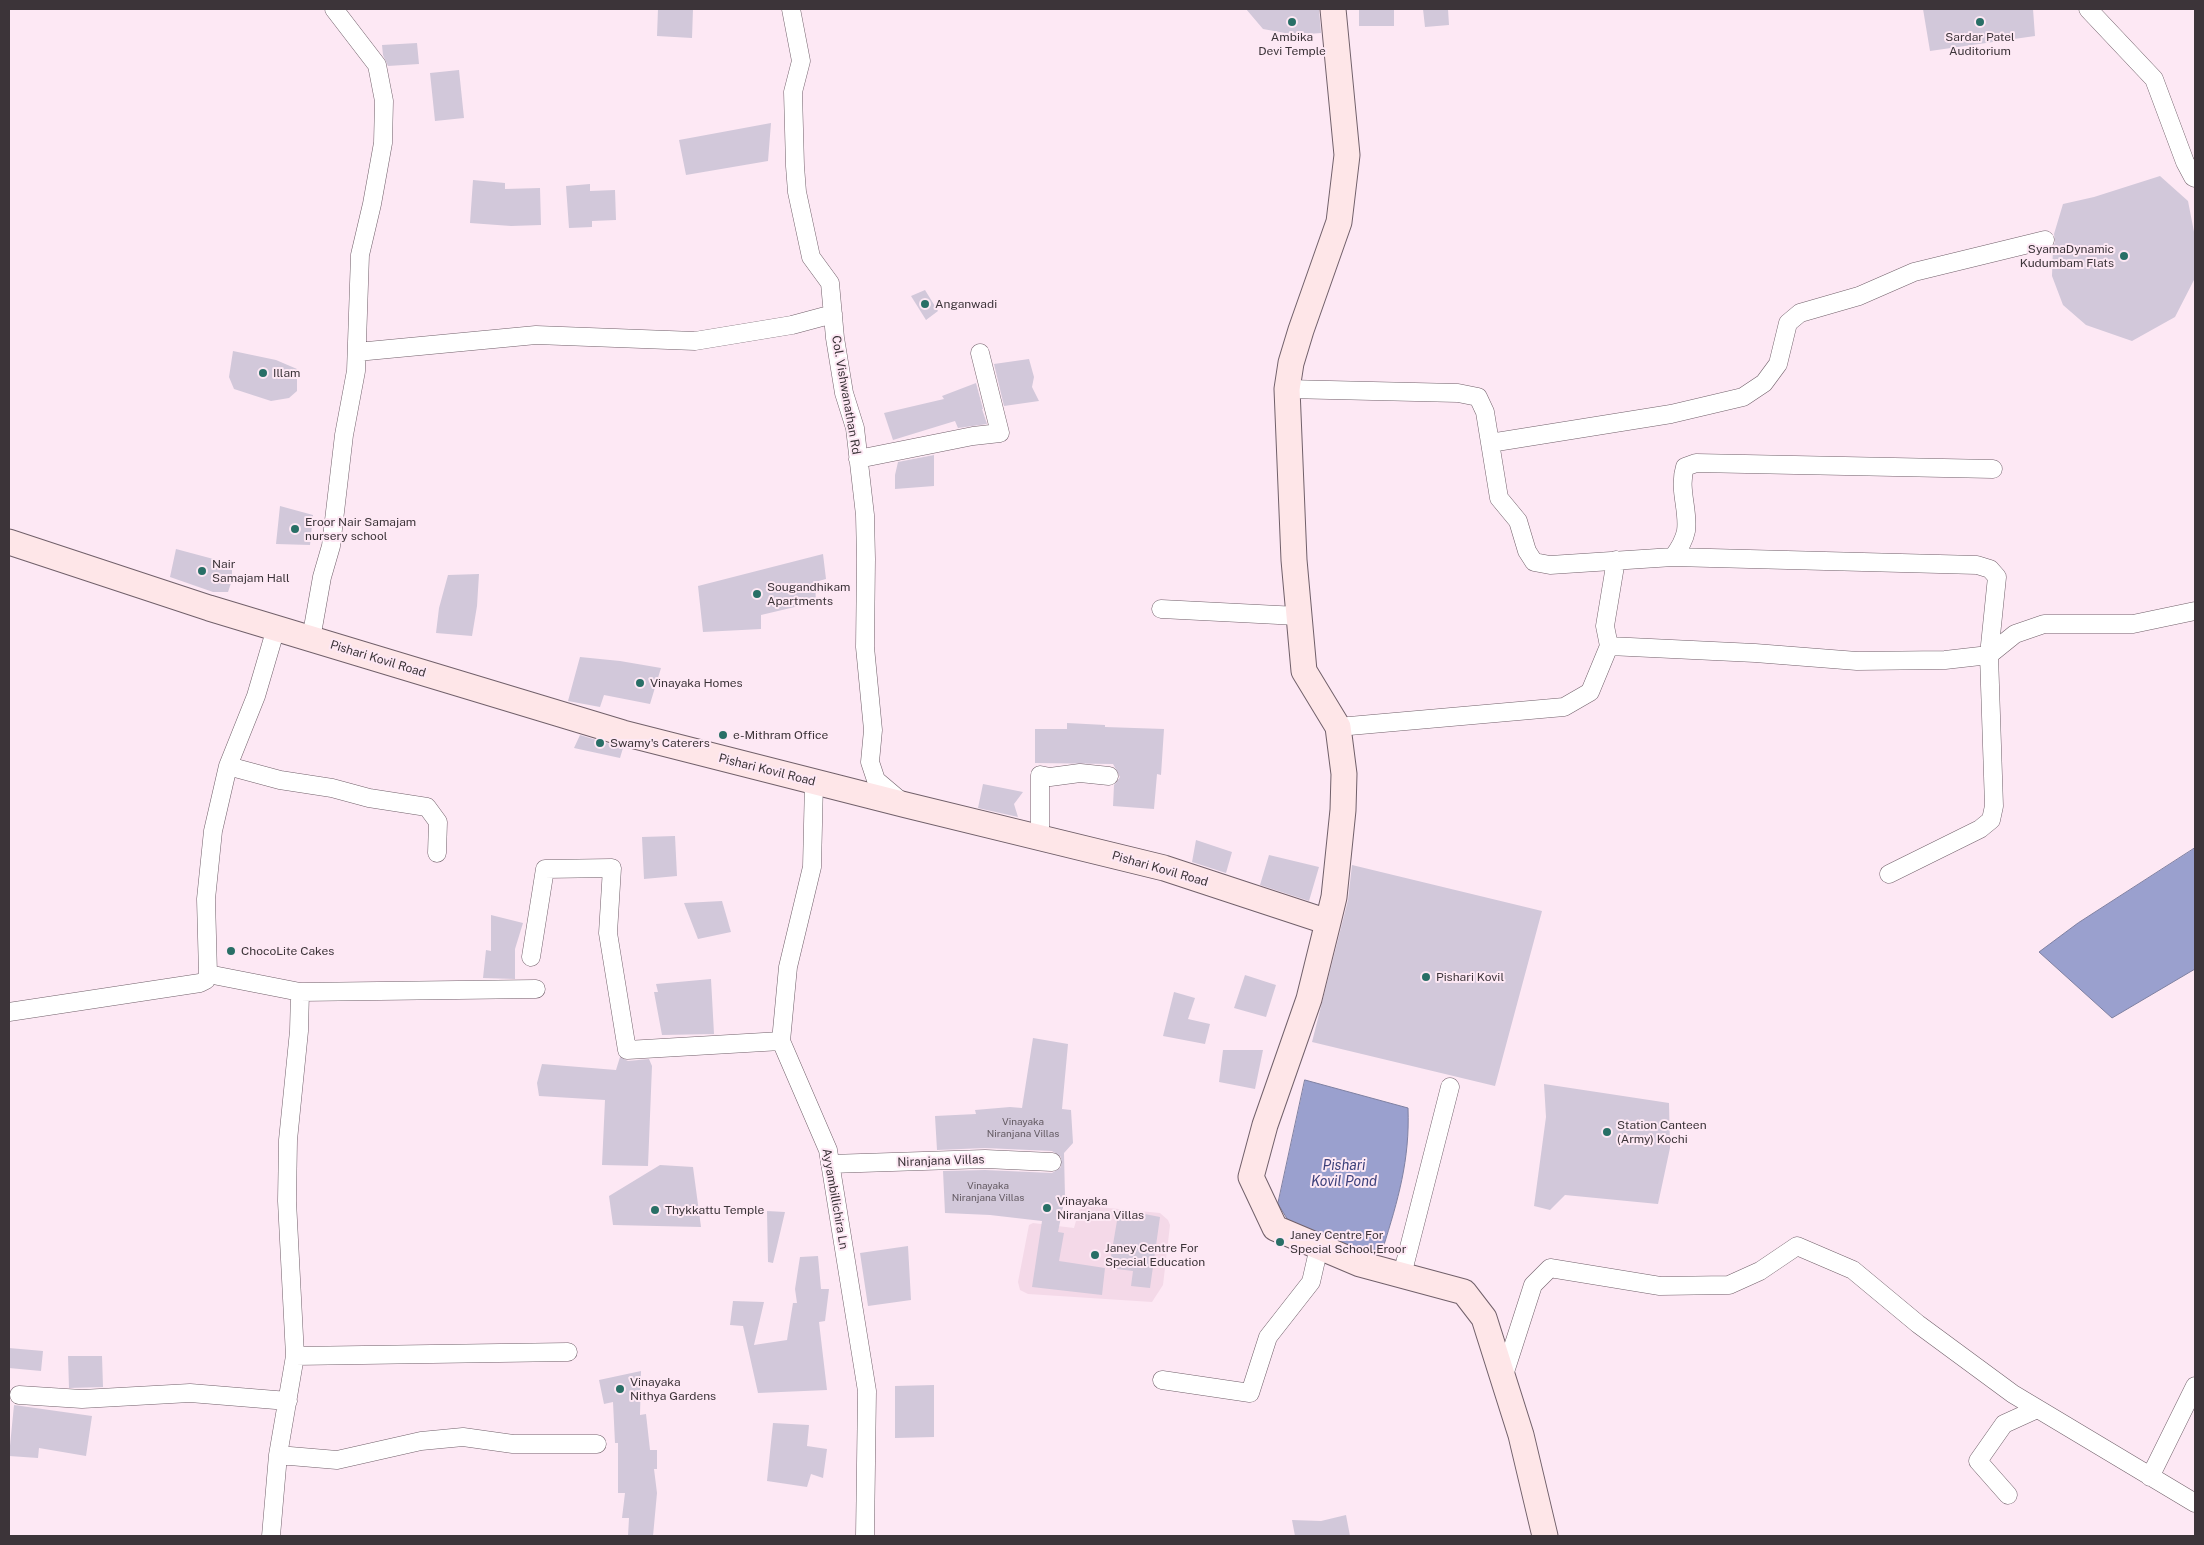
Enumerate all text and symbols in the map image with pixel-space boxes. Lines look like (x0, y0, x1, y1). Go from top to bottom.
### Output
marker: Ambika Devi Temple (1286, 16, 1298, 28)
marker: Sardar Patel Auditorium (1974, 16, 1986, 28)
place label: Ambika Devi Temple (1258, 30, 1326, 58)
place label: Sardar Patel Auditorium (1945, 30, 2015, 58)
place label: SyamaDynamic Kudumbam Flats (2020, 242, 2114, 270)
marker: SyamaDynamic Kudumbam Flats (2118, 250, 2130, 262)
place label: Anganwadi (935, 297, 997, 311)
marker: Anganwadi (919, 298, 931, 310)
street label: Col. Vishwanathan Rd (828, 334, 864, 456)
place label: Illam (273, 366, 300, 380)
marker: Illam (257, 367, 269, 379)
place label: Eroor Nair Samajam nursery school (305, 515, 416, 543)
marker: Eroor Nair Samajam nursery school (289, 523, 301, 535)
place label: Nair Samajam Hall (212, 557, 290, 585)
marker: Nair Samajam Hall (196, 565, 208, 577)
place label: Sougandhikam Apartments (767, 580, 850, 608)
marker: Sougandhikam Apartments (751, 588, 763, 600)
street label: Pishari Kovil Road (328, 638, 428, 680)
place label: Vinayaka Homes (650, 676, 743, 690)
marker: Vinayaka Homes (634, 677, 646, 689)
place label: e-Mithram Office (733, 728, 828, 742)
marker: e-Mithram Office (717, 729, 729, 741)
place label: Swamy's Caterers (610, 736, 710, 750)
marker: Swamy's Caterers (594, 737, 606, 749)
street label: Pishari Kovil Road (717, 751, 817, 789)
street label: Pishari Kovil Road (1110, 848, 1210, 890)
place label: ChocoLite Cakes (241, 944, 334, 958)
marker: ChocoLite Cakes (225, 945, 237, 957)
place label: Pishari Kovil (1436, 970, 1504, 984)
marker: Pishari Kovil (1420, 971, 1432, 983)
house number: Vinayaka Niranjana Villas (987, 1116, 1059, 1140)
place label: Station Canteen (Army) Kochi (1617, 1118, 1707, 1146)
marker: Station Canteen (Army) Kochi (1601, 1126, 1613, 1138)
street label: Ayyambillichira Ln (819, 1147, 851, 1251)
street label: Niranjana Villas (897, 1152, 985, 1170)
water label: Pishari Kovil Pond (1311, 1158, 1377, 1190)
house number: Vinayaka Niranjana Villas (952, 1180, 1024, 1204)
place label: Vinayaka Niranjana Villas (1057, 1194, 1144, 1222)
marker: Vinayaka Niranjana Villas (1041, 1202, 1053, 1214)
place label: Thykkattu Temple (665, 1203, 764, 1217)
marker: Thykkattu Temple (649, 1204, 661, 1216)
place label: Janey Centre For Special School,Eroor (1290, 1228, 1406, 1256)
marker: Janey Centre For Special School,Eroor (1274, 1236, 1286, 1248)
place label: Janey Centre For Special Education (1105, 1241, 1205, 1269)
marker: Janey Centre For Special Education (1089, 1249, 1101, 1261)
place label: Vinayaka Nithya Gardens (630, 1375, 716, 1403)
marker: Vinayaka Nithya Gardens (614, 1383, 626, 1395)

